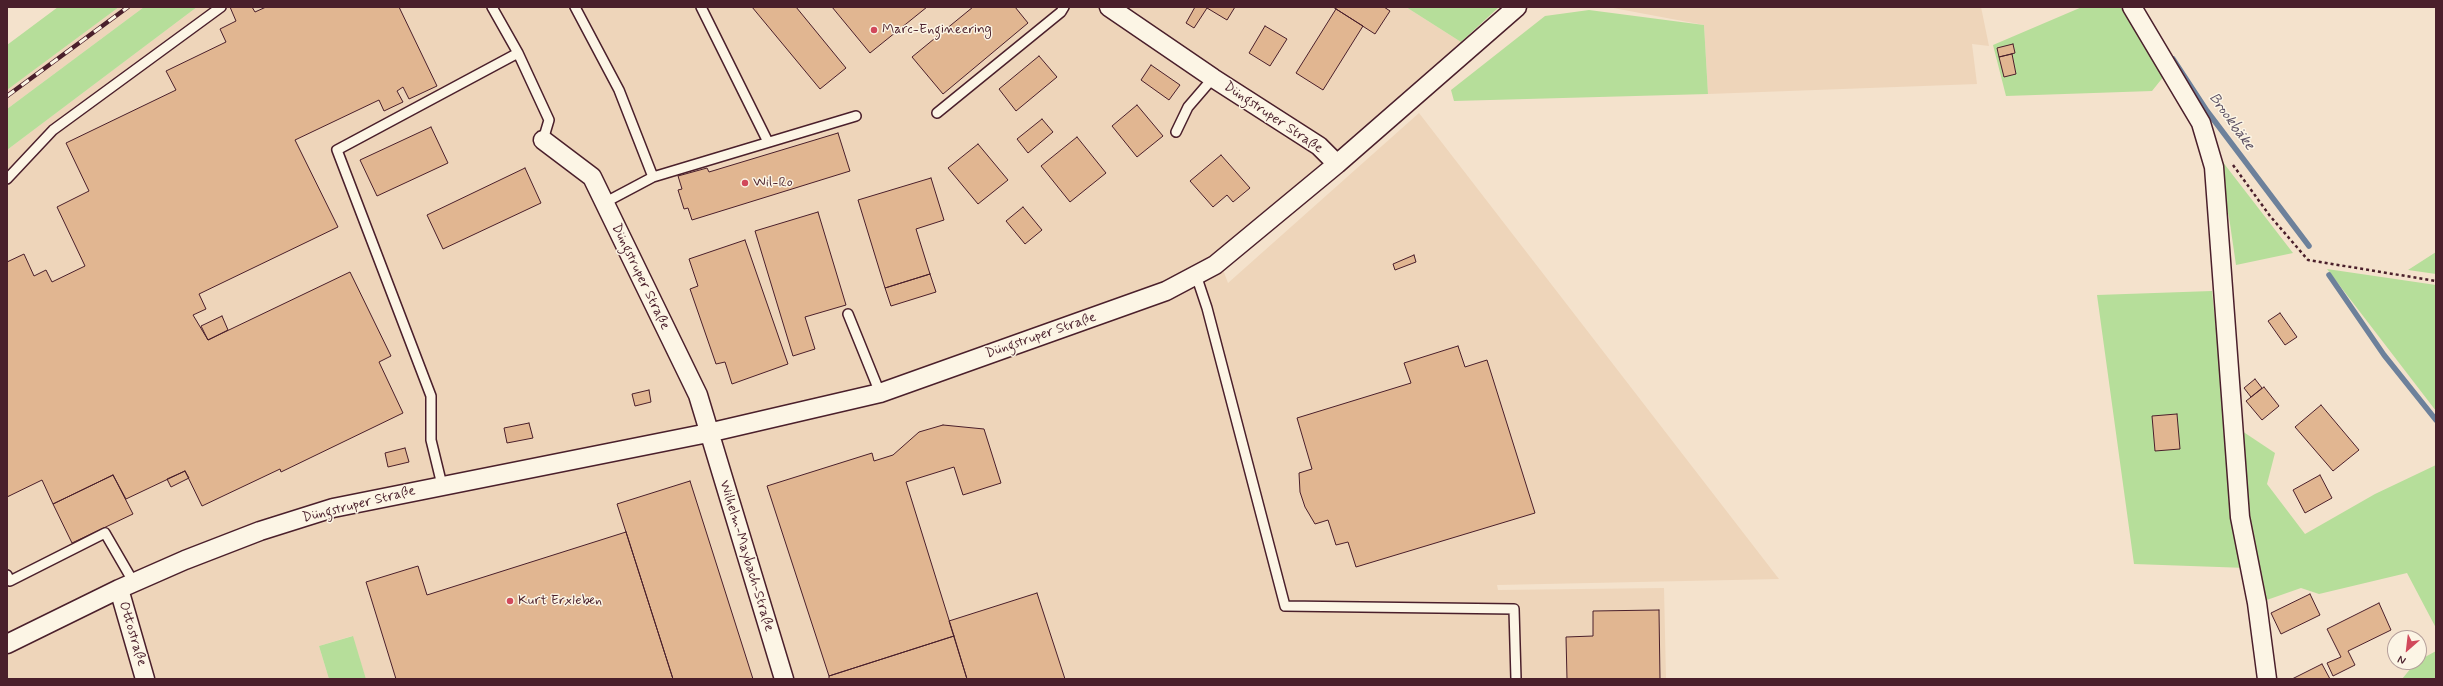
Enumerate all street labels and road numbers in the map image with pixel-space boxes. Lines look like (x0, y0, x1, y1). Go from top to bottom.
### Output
street label: Düngstruper Straße (1220, 79, 1326, 157)
street label: Düngstruper Straße (607, 221, 673, 333)
street label: Düngstruper Straße (984, 309, 1098, 363)
street label: Wilhelm-Maybach-Straße (715, 478, 777, 634)
street label: Düngstruper Straße (301, 483, 417, 527)
street label: Ottostraße (114, 600, 150, 668)

